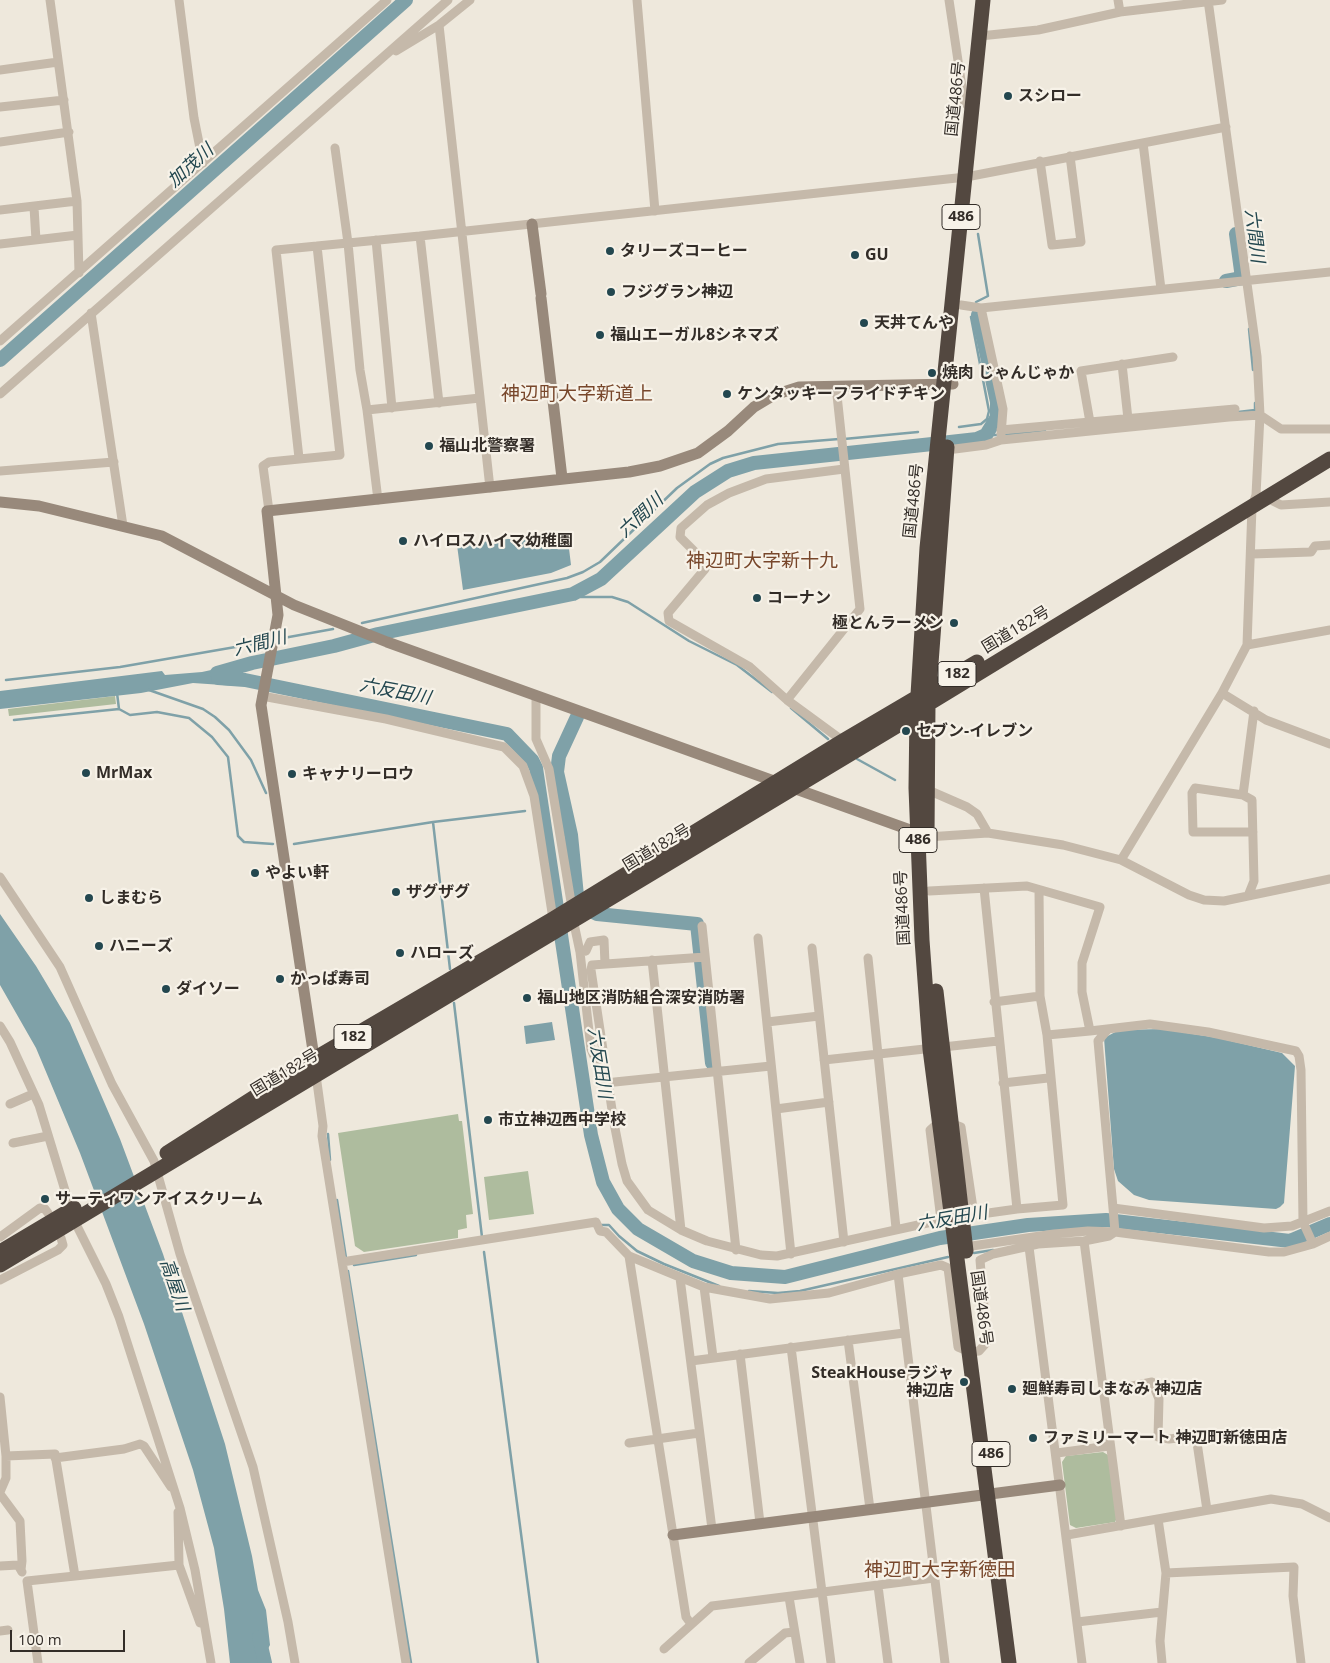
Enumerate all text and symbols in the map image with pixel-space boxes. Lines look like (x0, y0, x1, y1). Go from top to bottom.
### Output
street label: 国道486号 (943, 60, 969, 138)
place label: スシロー (1018, 86, 1082, 106)
marker: スシロー (1002, 90, 1014, 102)
water label: 加茂川 (164, 140, 218, 192)
road number: 486 (942, 204, 980, 230)
water label: 六間川 (1240, 208, 1268, 264)
place label: タリーズコーヒー (620, 241, 748, 261)
marker: タリーズコーヒー (604, 245, 616, 257)
place label: GU (865, 245, 889, 265)
marker: GU (849, 249, 861, 261)
place label: フジグラン神辺 (621, 282, 733, 302)
marker: フジグラン神辺 (605, 286, 617, 298)
place label: 天丼てんや (874, 313, 954, 333)
marker: 天丼てんや (858, 317, 870, 329)
place label: 福山エーガル8シネマズ (610, 325, 779, 345)
marker: 福山エーガル8シネマズ (594, 329, 606, 341)
place label: 焼肉 じゃんじゃか (942, 363, 1074, 383)
marker: 焼肉 じゃんじゃか (926, 367, 938, 379)
district label: 神辺町大字新道上 (501, 384, 653, 406)
place label: ケンタッキーフライドチキン (737, 384, 945, 404)
marker: ケンタッキーフライドチキン (721, 388, 733, 400)
place label: 福山北警察署 (439, 436, 535, 456)
marker: 福山北警察署 (423, 440, 435, 452)
street label: 国道486号 (901, 462, 927, 540)
water label: 六間川 (614, 490, 668, 542)
place label: ハイロスハイマ幼稚園 (413, 531, 573, 551)
marker: ハイロスハイマ幼稚園 (397, 535, 409, 547)
district label: 神辺町大字新十九 (686, 551, 838, 573)
place label: コーナン (767, 588, 831, 608)
marker: コーナン (751, 592, 763, 604)
street label: 国道182号 (979, 602, 1053, 658)
place label: 極とんラーメン (832, 613, 944, 633)
marker: 極とんラーメン (948, 617, 960, 629)
water label: 六間川 (231, 627, 289, 661)
road number: 182 (938, 662, 976, 686)
water label: 六反田川 (358, 675, 432, 709)
place label: セブン-イレブン (916, 721, 1033, 741)
marker: セブン-イレブン (900, 725, 912, 737)
place label: MrMax (96, 763, 152, 783)
place label: キャナリーロウ (302, 764, 414, 784)
marker: MrMax (80, 767, 92, 779)
marker: キャナリーロウ (286, 768, 298, 780)
street label: 国道182号 (620, 820, 694, 876)
road number: 486 (899, 828, 937, 852)
place label: やよい軒 (265, 863, 329, 883)
marker: やよい軒 (249, 867, 261, 879)
street label: 国道486号 (891, 870, 915, 946)
place label: ザグザグ (406, 882, 470, 902)
marker: ザグザグ (390, 886, 402, 898)
place label: しまむら (99, 888, 163, 908)
marker: しまむら (83, 892, 95, 904)
place label: ハニーズ (109, 936, 173, 956)
marker: ハニーズ (93, 940, 105, 952)
place label: ハローズ (410, 943, 474, 963)
marker: ハローズ (394, 947, 406, 959)
place label: かっぱ寿司 (290, 969, 370, 989)
marker: かっぱ寿司 (274, 973, 286, 985)
place label: ダイソー (176, 979, 240, 999)
marker: ダイソー (160, 983, 172, 995)
place label: 福山地区消防組合深安消防署 (537, 988, 745, 1008)
marker: 福山地区消防組合深安消防署 (521, 992, 533, 1004)
road number: 182 (334, 1024, 372, 1050)
water label: 六反田川 (583, 1026, 615, 1100)
street label: 国道182号 (248, 1045, 322, 1101)
place label: 市立神辺西中学校 (498, 1110, 626, 1130)
marker: 市立神辺西中学校 (482, 1114, 494, 1126)
place label: サーティワンアイスクリーム (55, 1189, 263, 1209)
marker: サーティワンアイスクリーム (39, 1193, 51, 1205)
water label: 六反田川 (915, 1202, 989, 1236)
water label: 高屋川 (155, 1256, 193, 1314)
street label: 国道486号 (966, 1269, 996, 1347)
place label: SteakHouseラジャ 神辺店 (811, 1363, 954, 1401)
marker: SteakHouseラジャ 神辺店 (958, 1376, 970, 1388)
place label: 廻鮮寿司しまなみ 神辺店 (1022, 1379, 1202, 1399)
marker: 廻鮮寿司しまなみ 神辺店 (1006, 1383, 1018, 1395)
place label: ファミリーマート 神辺町新徳田店 (1043, 1428, 1287, 1448)
marker: ファミリーマート 神辺町新徳田店 (1027, 1432, 1039, 1444)
road number: 486 (972, 1442, 1010, 1466)
district label: 神辺町大字新徳田 (864, 1560, 1016, 1582)
scale bar (12, 1620, 128, 1652)
text: 100 m (18, 1629, 62, 1649)

